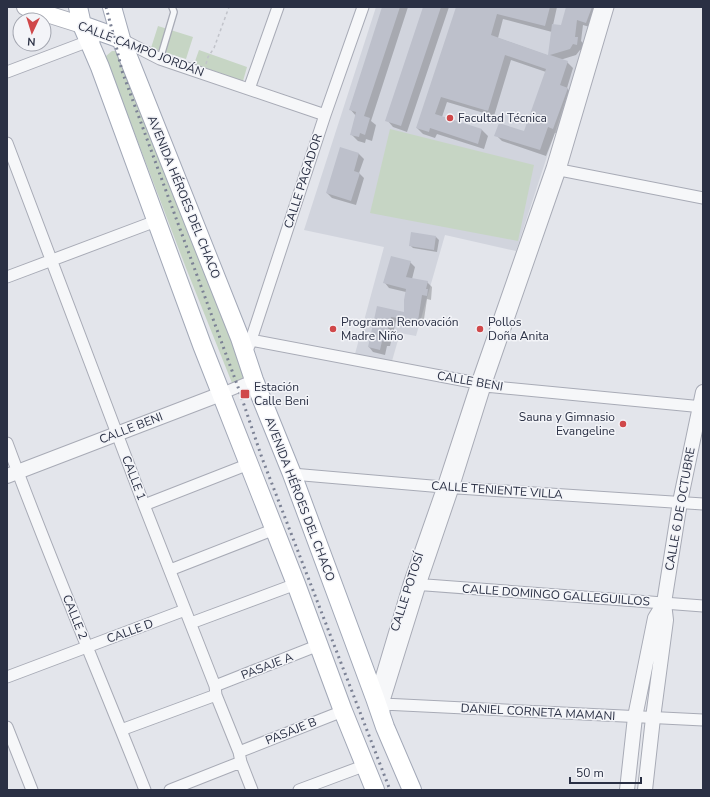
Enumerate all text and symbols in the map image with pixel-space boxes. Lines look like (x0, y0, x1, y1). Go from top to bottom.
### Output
north arrow (12, 12, 52, 52)
street label: CALLE CAMPO JORDÁN (76, 18, 206, 80)
text: N (27, 34, 36, 49)
place label: Facultad Técnica (458, 110, 547, 126)
street label: AVENIDA HÉROES DEL CHACO (144, 113, 224, 281)
marker: Facultad Técnica (445, 113, 455, 123)
street label: CALLE PAGADOR (280, 132, 326, 230)
place label: Programa Renovación Madre Niño (341, 314, 459, 344)
place label: Pollos Doña Anita (488, 314, 549, 344)
marker: Programa Renovación Madre Niño (328, 324, 338, 334)
marker: Pollos Doña Anita (475, 324, 485, 334)
street label: CALLE BENI (436, 367, 504, 395)
place label: Estación Calle Beni (254, 379, 309, 409)
marker: Estación Calle Beni (239, 388, 251, 400)
street label: CALLE BENI (97, 409, 165, 447)
place label: Sauna y Gimnasio Evangeline (519, 409, 615, 439)
street label: AVENIDA HÉROES DEL CHACO (261, 415, 339, 583)
marker: Sauna y Gimnasio Evangeline (618, 419, 628, 429)
street label: CALLE 6 DE OCTUBRE (661, 446, 699, 572)
street label: CALLE 1 (118, 453, 150, 503)
street label: CALLE TENIENTE VILLA (431, 477, 564, 503)
street label: CALLE POTOSÍ (387, 550, 428, 634)
street label: CALLE DOMINGO GALLEGUILLOS (462, 580, 650, 610)
street label: CALLE 2 (59, 592, 91, 642)
street label: CALLE D (104, 615, 156, 647)
street label: PASAJE A (239, 649, 296, 683)
street label: DANIEL CORNETA MAMANI (460, 700, 616, 724)
street label: PASAJE B (263, 713, 319, 749)
scale bar (570, 759, 641, 785)
text: 50 m (576, 765, 604, 781)

